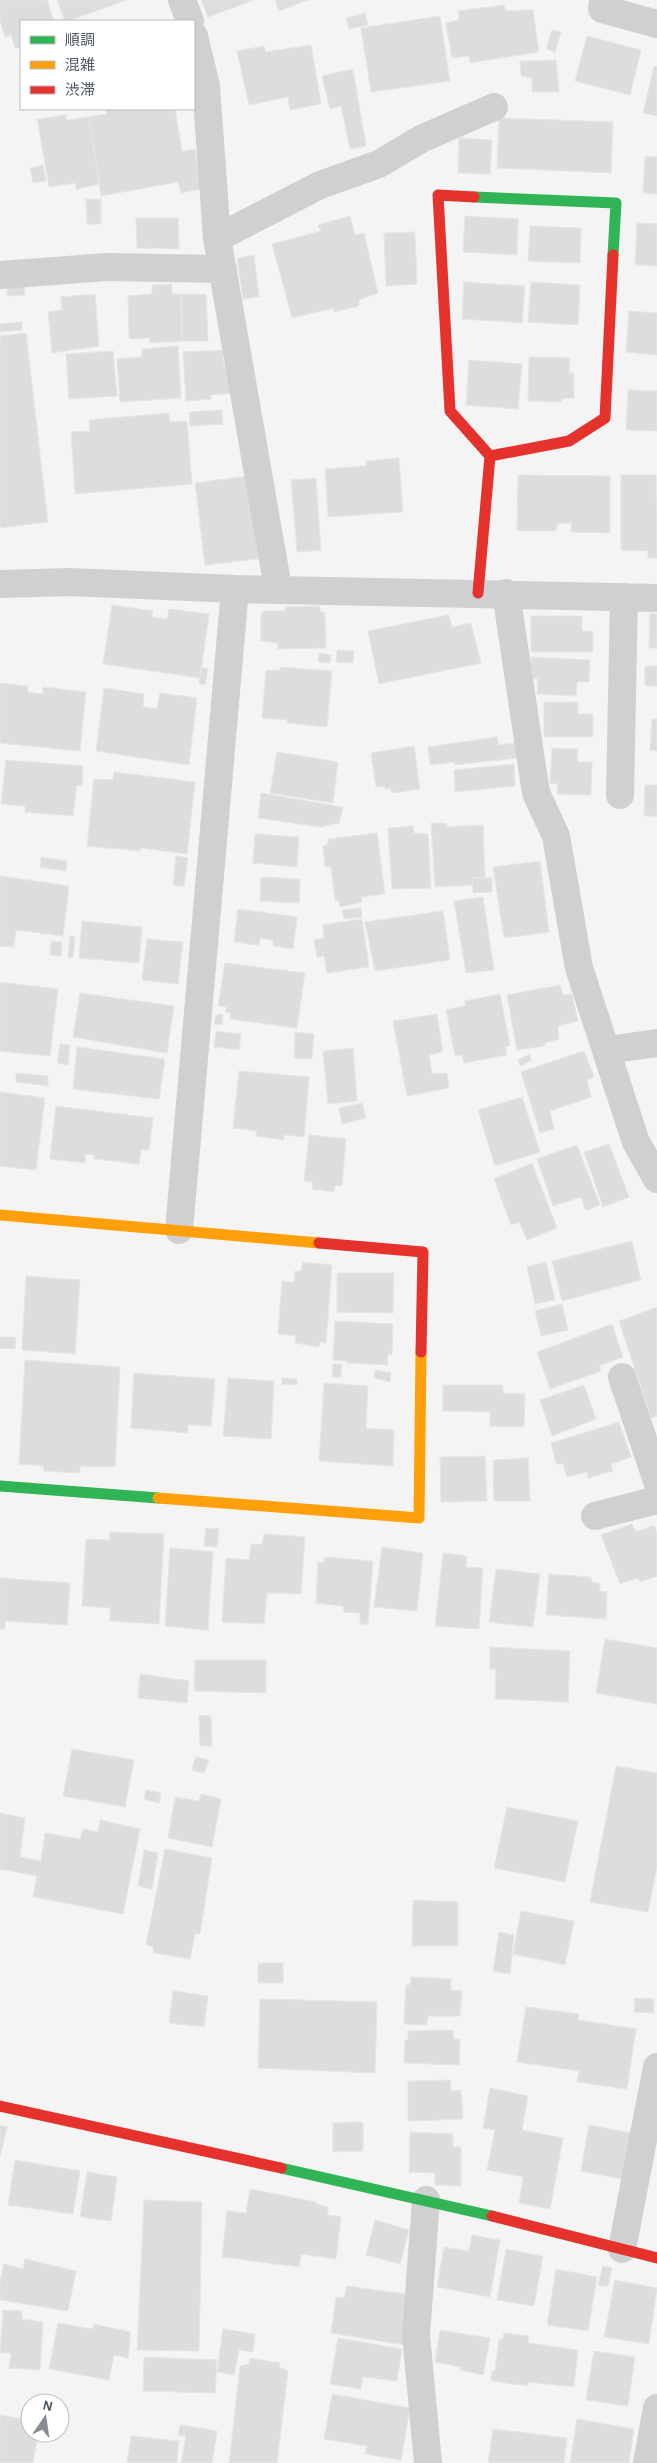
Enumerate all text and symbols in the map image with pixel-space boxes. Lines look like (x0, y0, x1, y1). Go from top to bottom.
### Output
legend (20, 20, 195, 110)
text: 順調 (65, 33, 95, 48)
text: 混雑 (65, 57, 95, 73)
text: 渋滞 (65, 82, 95, 98)
north arrow (20, 2393, 70, 2443)
text: N (41, 2398, 54, 2414)

